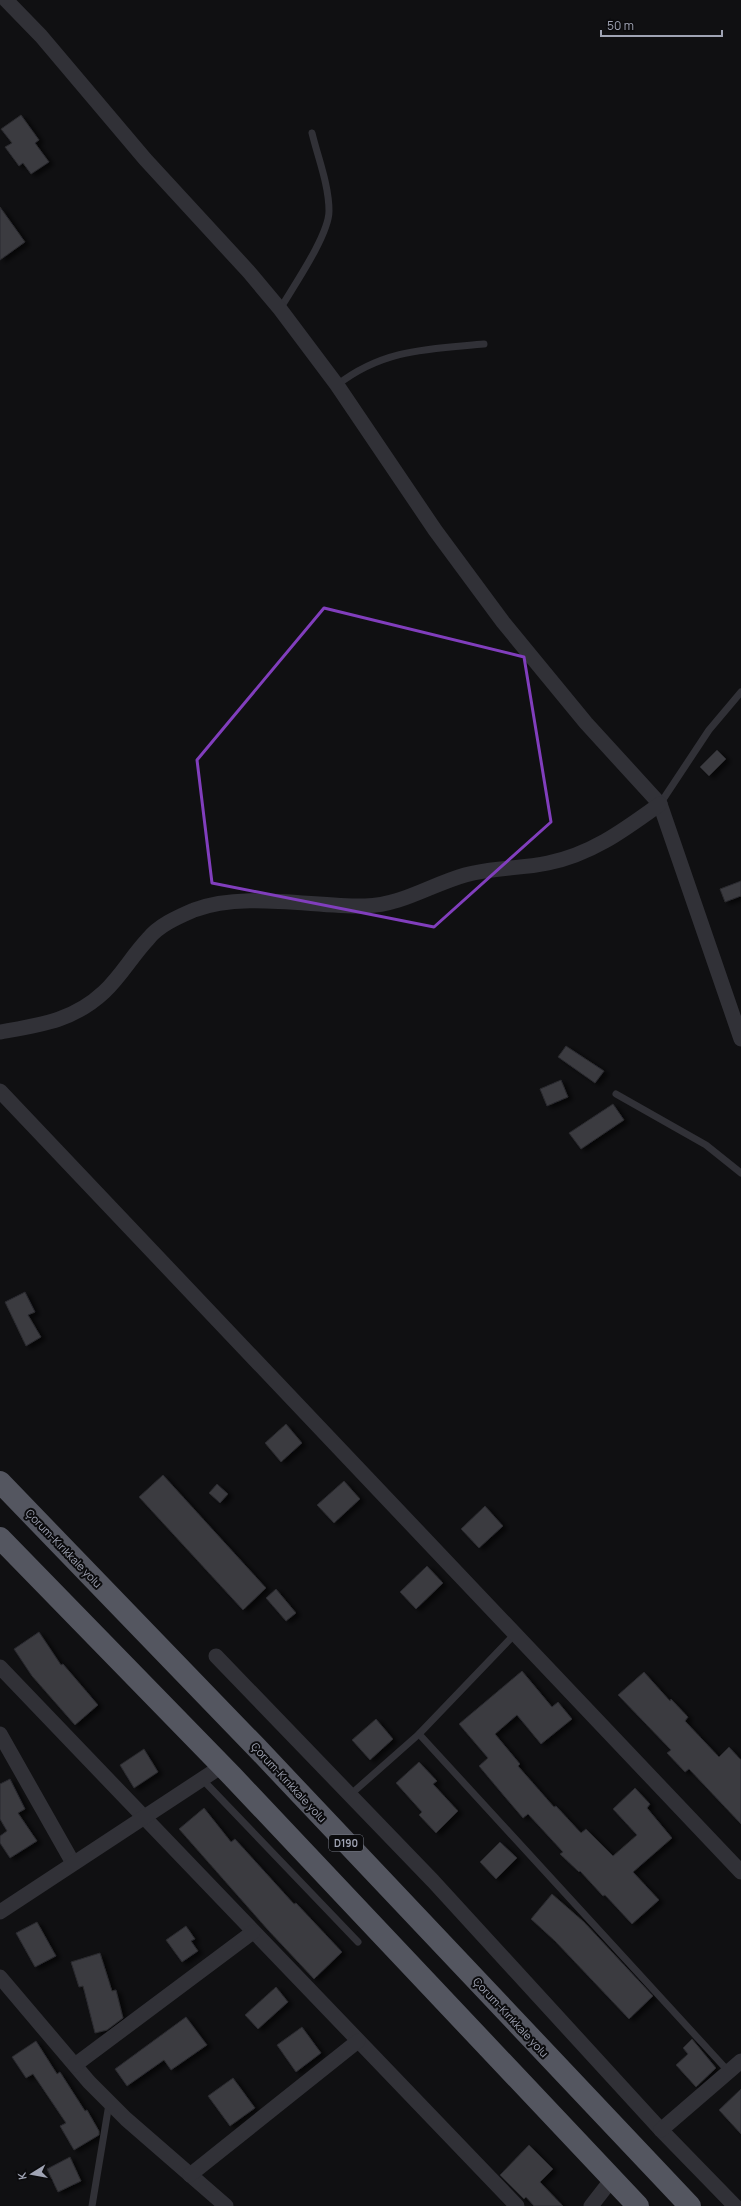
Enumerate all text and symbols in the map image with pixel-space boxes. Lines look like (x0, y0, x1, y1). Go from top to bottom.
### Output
scale bar (601, 12, 722, 38)
text: 50 m (607, 17, 634, 34)
street label: Çorum-Kırıkkale yolu (23, 1505, 105, 1591)
street label: Çorum-Kırıkkale yolu (248, 1739, 330, 1825)
road number: D190 (329, 1835, 363, 1851)
street label: Çorum-Kırıkkale yolu (470, 1974, 552, 2060)
north arrow (12, 2154, 52, 2194)
text: K (13, 2170, 30, 2181)

